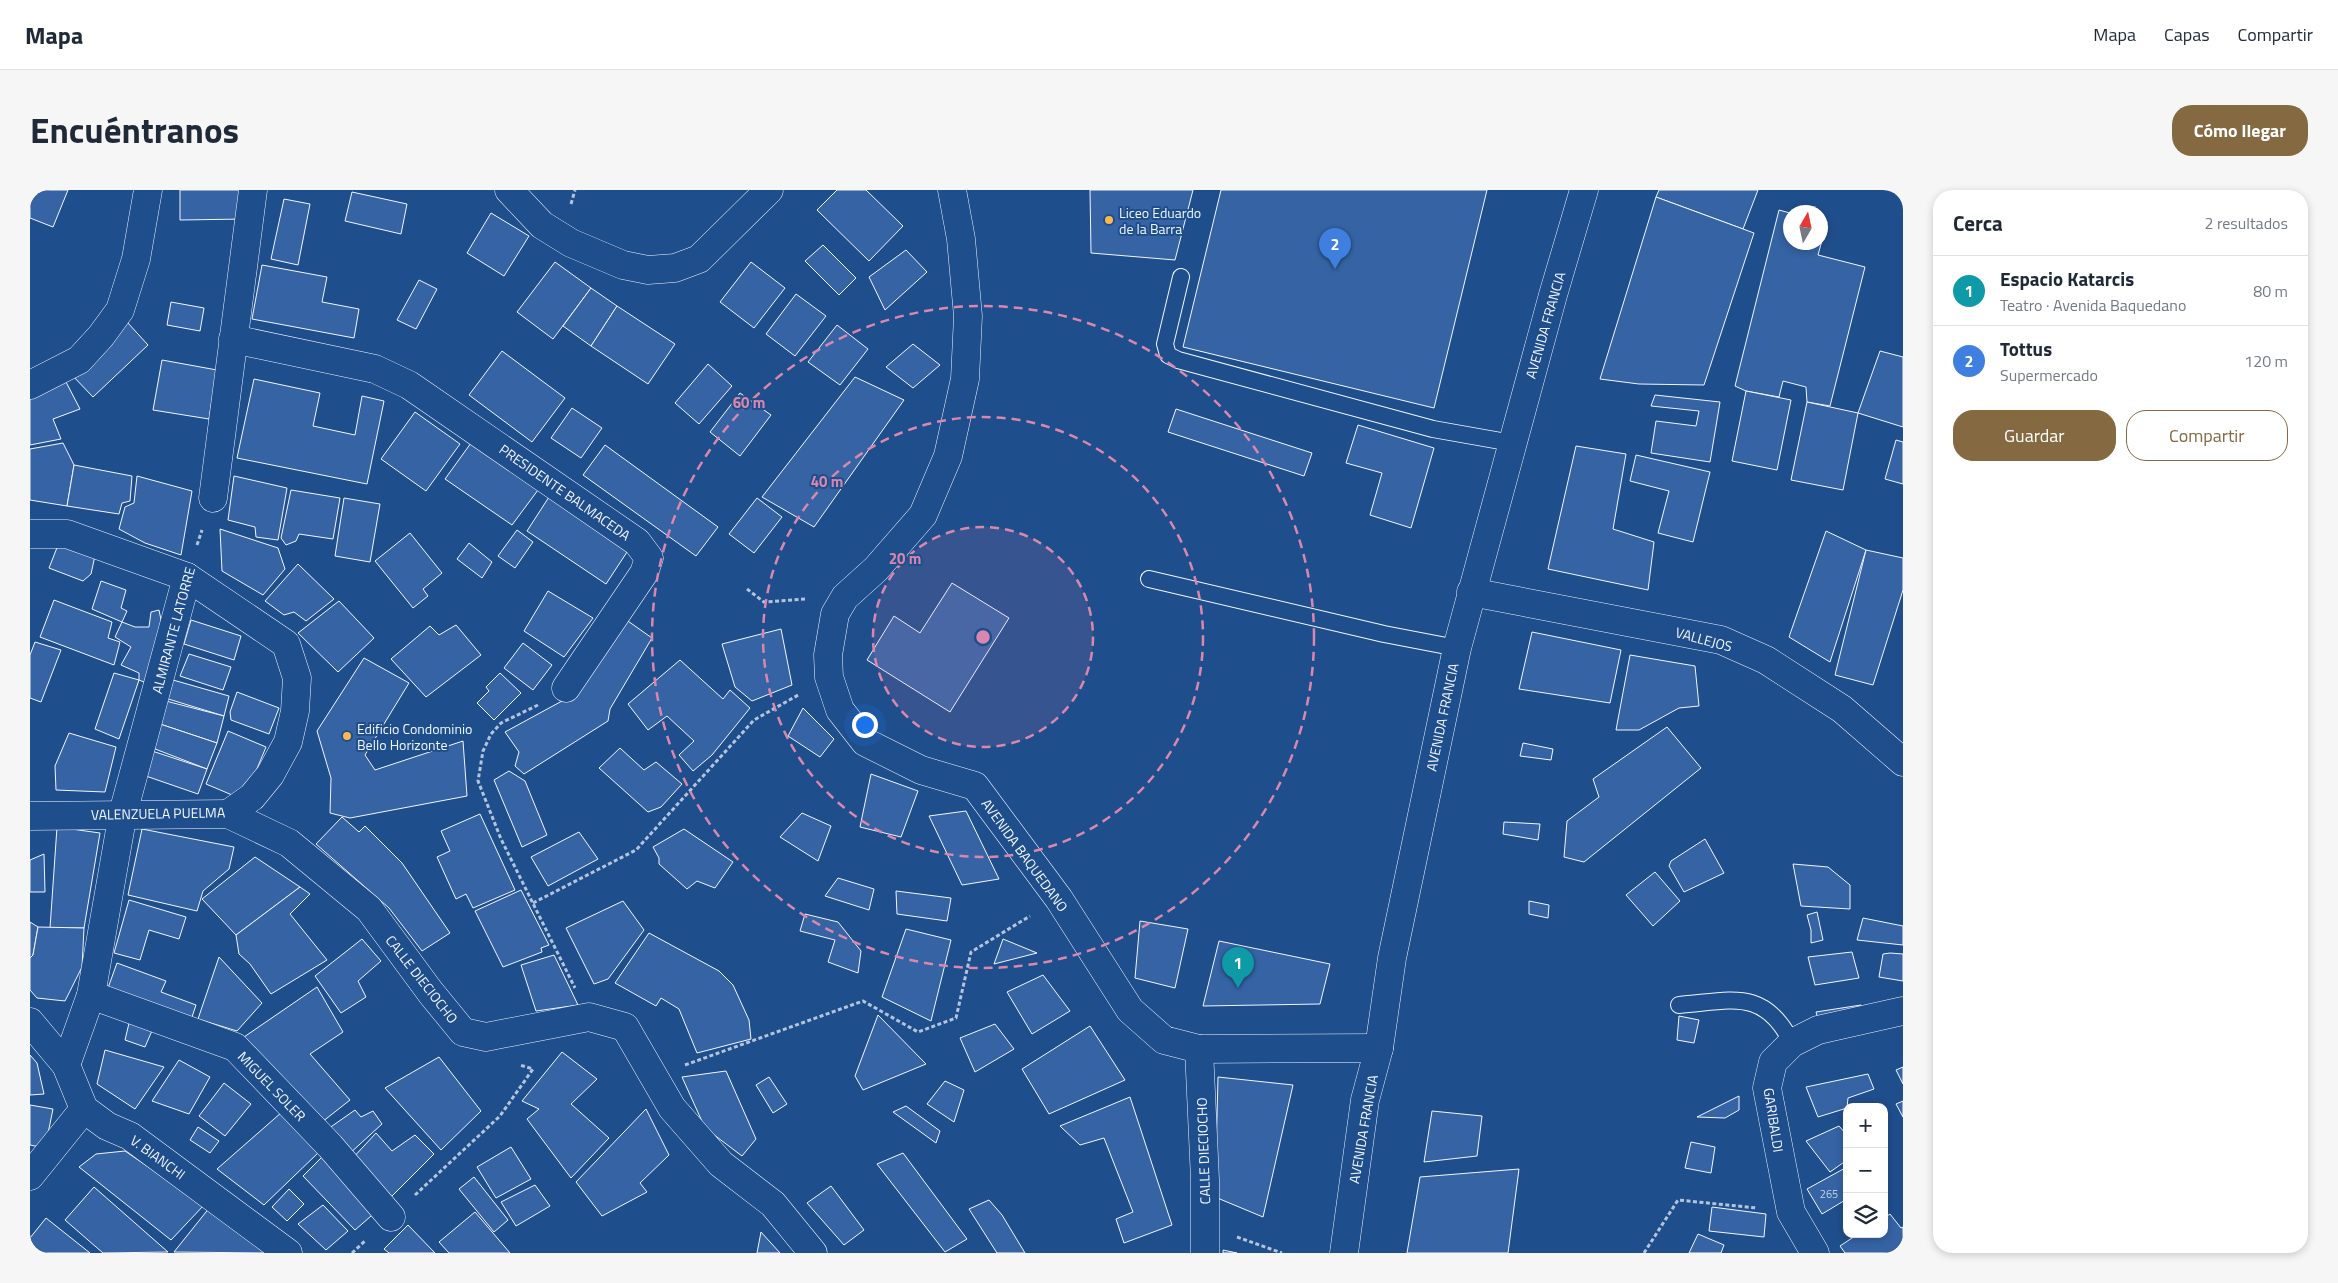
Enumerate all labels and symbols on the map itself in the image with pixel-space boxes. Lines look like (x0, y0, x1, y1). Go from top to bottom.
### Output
place label: Liceo Eduardo de la Barra (1119, 202, 1201, 239)
north arrow (1783, 205, 1828, 250)
marker: Liceo Eduardo de la Barra (1103, 214, 1115, 226)
pin: 2 (1319, 228, 1351, 269)
street label: AVENIDA FRANCIA (1520, 269, 1570, 381)
text: 60 m (733, 391, 765, 414)
street label: PRESIDENTE BALMACEDA (495, 439, 635, 546)
text: 40 m (811, 470, 843, 493)
text: 20 m (889, 547, 921, 570)
street label: ALMIRANTE LATORRE (146, 564, 200, 696)
street label: VALLEJOS (1673, 621, 1735, 657)
centre of rings (974, 628, 992, 646)
street label: AVENIDA FRANCIA (1420, 660, 1464, 773)
your location (852, 712, 878, 738)
place label: Edificio Condominio Bello Horizonte (357, 718, 472, 755)
marker: Edificio Condominio Bello Horizonte (341, 730, 353, 742)
street label: AVENIDA BAQUEDANO (977, 794, 1073, 916)
street label: VALENZUELA PUELMA (91, 801, 226, 825)
street label: CALLE DIECIOCHO (381, 930, 463, 1028)
pin: 1 (1222, 947, 1254, 988)
street label: MIGUEL SOLER (233, 1046, 311, 1126)
street label: AVENIDA FRANCIA (1343, 1072, 1383, 1185)
street label: GARIBALDI (1759, 1086, 1789, 1154)
street label: CALLE DIECIOCHO (1191, 1097, 1215, 1205)
street label: V. BIANCHI (126, 1130, 190, 1184)
house number: 265 (1820, 1186, 1838, 1202)

